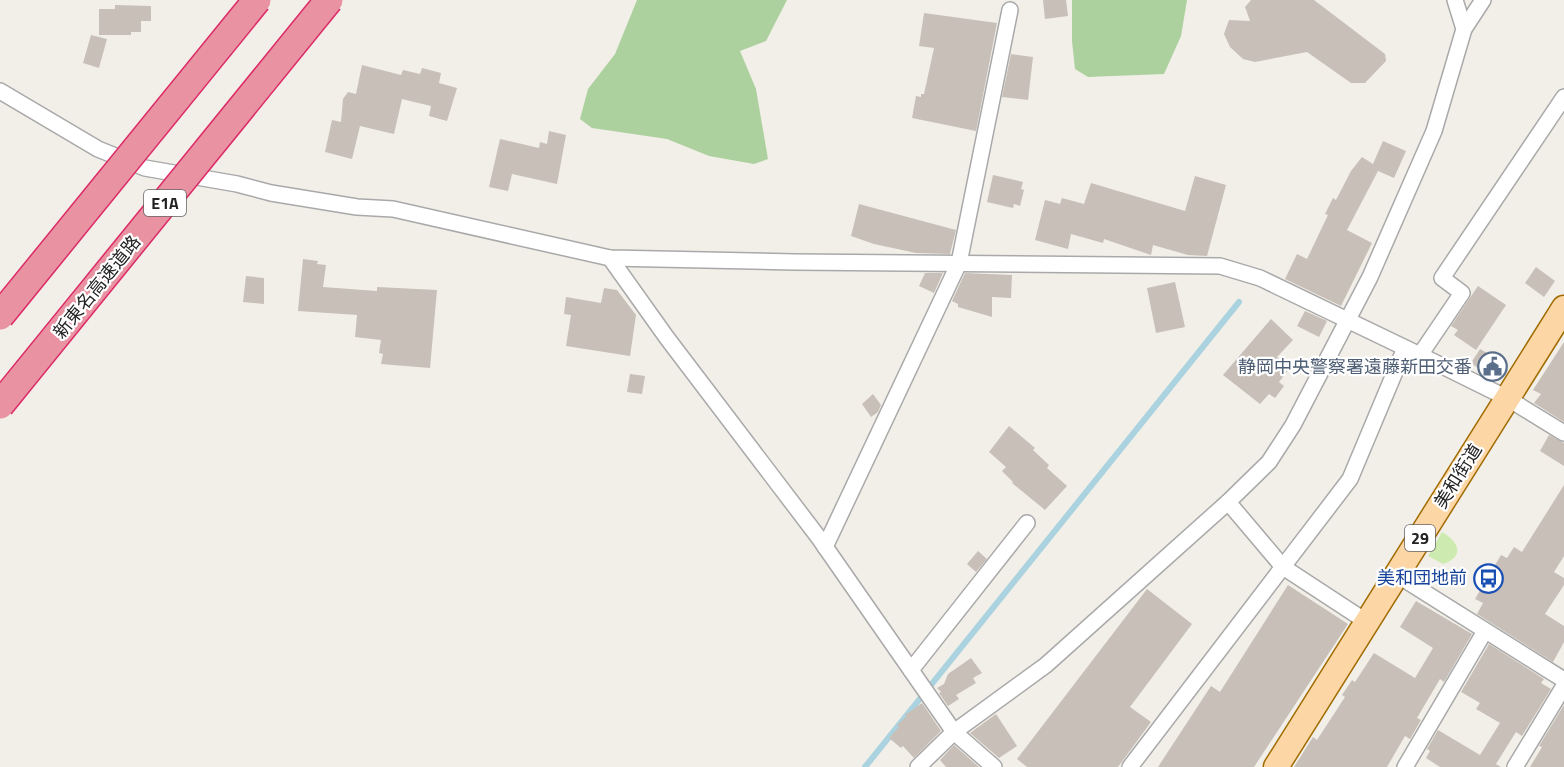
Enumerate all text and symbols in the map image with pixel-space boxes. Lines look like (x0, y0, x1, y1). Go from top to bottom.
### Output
road number: E1A (144, 190, 186, 216)
street label: 新東名高速道路 (46, 229, 147, 344)
public building icon: 静岡中央警察署遠藤新田交番 (1477, 351, 1509, 383)
place label: 静岡中央警察署遠藤新田交番 (1238, 353, 1472, 380)
street label: 美和街道 (1427, 438, 1488, 513)
road number: 29 (1405, 525, 1435, 551)
bus stop icon: 美和団地前 (1472, 562, 1504, 594)
place label: 美和団地前 (1377, 564, 1467, 591)

